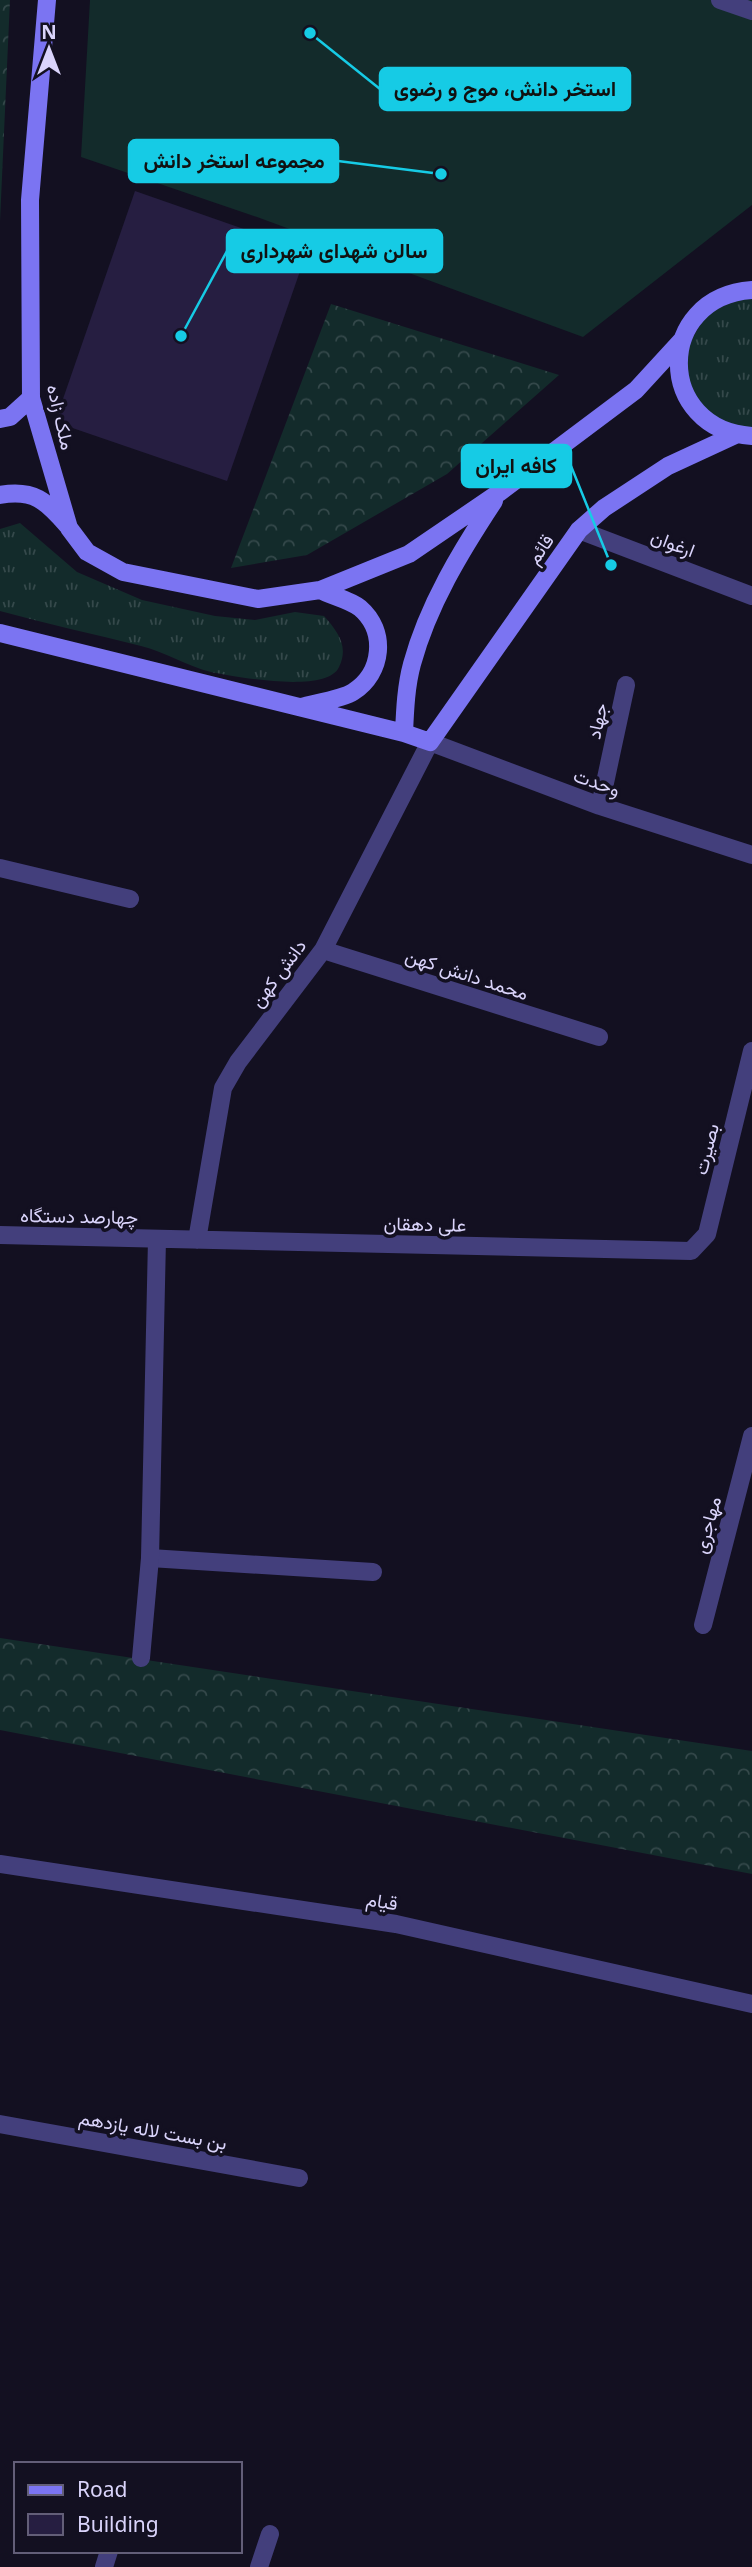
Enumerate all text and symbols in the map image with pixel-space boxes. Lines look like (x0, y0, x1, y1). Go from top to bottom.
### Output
north arrow (14, 14, 84, 84)
text: N (41, 19, 57, 45)
callout: استخر دانش، موج و رضوی (380, 68, 630, 110)
text: استخر دانش، موج و رضوی (394, 74, 616, 103)
callout: مجموعه استخر دانش (129, 140, 338, 182)
text: مجموعه استخر دانش (143, 146, 325, 174)
callout: سالن شهدای شهرداری (227, 230, 442, 272)
text: سالن شهدای شهرداری (241, 236, 427, 264)
street label: ملک زاده (41, 382, 81, 452)
callout: کافه ایران (462, 445, 571, 487)
text: کافه ایران (475, 451, 557, 479)
street label: ارغوان (647, 523, 699, 563)
street label: قائم (520, 529, 560, 569)
street label: جهاد (581, 701, 613, 741)
street label: وحدت (570, 762, 624, 802)
street label: دانش کهن (244, 934, 312, 1012)
street label: محمد دانش کهن (402, 942, 532, 1006)
street label: بصیرت (687, 1121, 725, 1177)
street label: چهارصد دستگاه (20, 1202, 138, 1231)
street label: علی دهقان (383, 1210, 467, 1238)
street label: مهاجری (687, 1494, 727, 1556)
street label: قیام (364, 1886, 400, 1916)
street label: بن بست لاله یازدهم (77, 2104, 229, 2156)
legend (14, 2462, 242, 2553)
text: Road (77, 2475, 127, 2503)
text: Building (77, 2510, 159, 2538)

